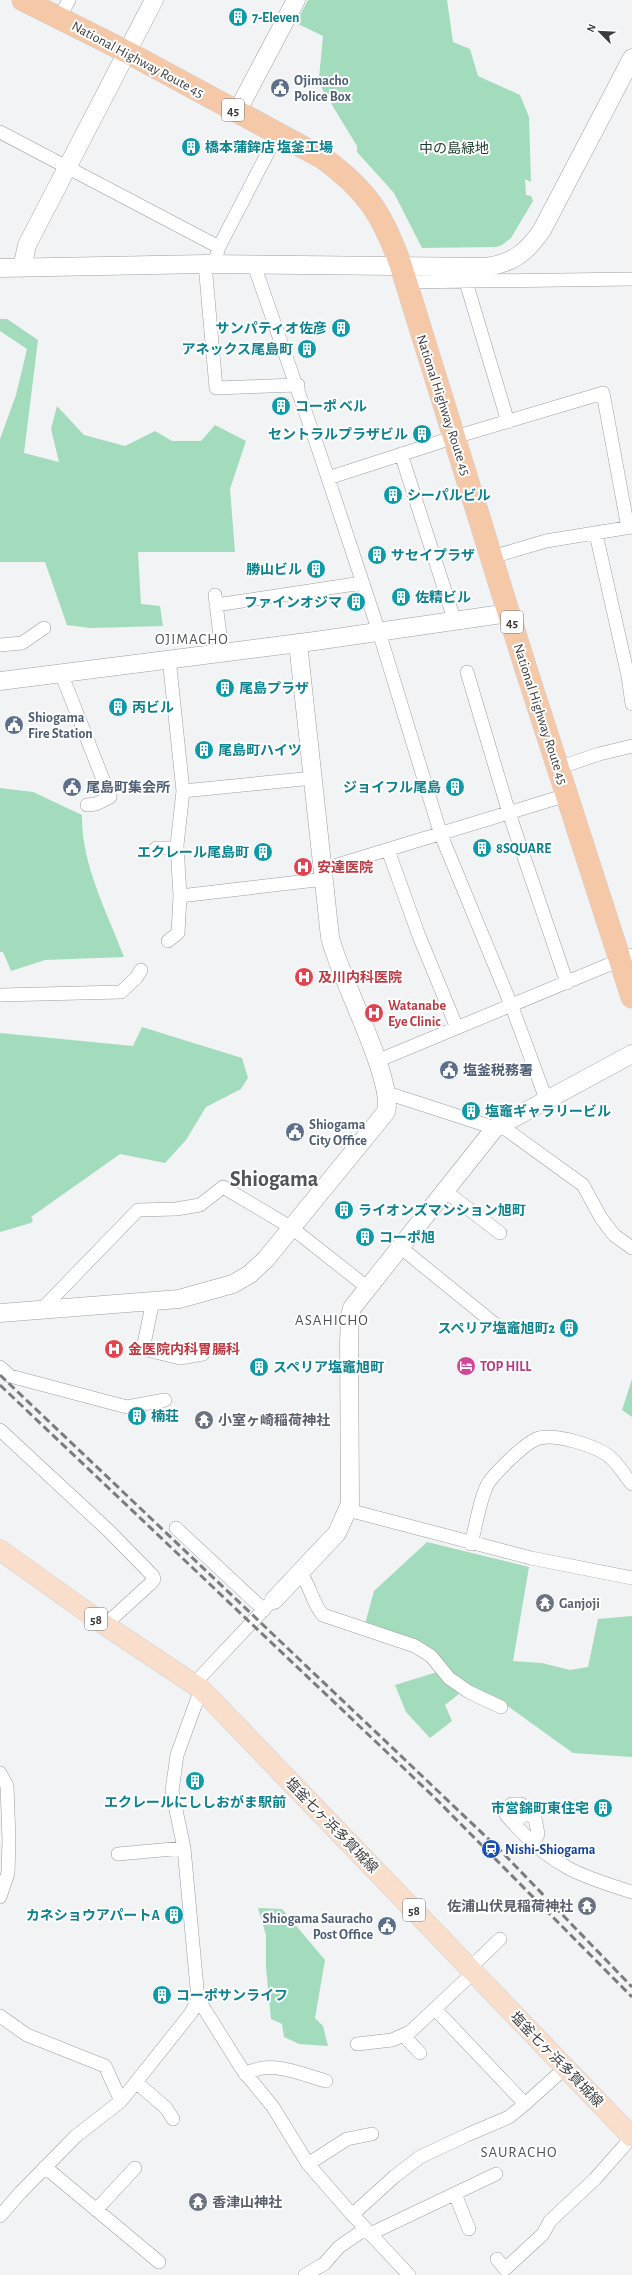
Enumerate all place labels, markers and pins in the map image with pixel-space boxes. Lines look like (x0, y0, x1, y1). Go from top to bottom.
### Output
building icon: 7-Eleven (227, 6, 249, 28)
place label: 7-Eleven (252, 11, 300, 25)
place label: Ojimacho Police Box (294, 74, 351, 104)
public building icon: Ojimacho Police Box (269, 77, 291, 99)
building icon: 橋本蒲鉾店 塩釜工場 (180, 136, 202, 158)
place label: 橋本蒲鉾店 塩釜工場 (205, 139, 333, 155)
building icon: サンパティオ佐彦 (330, 317, 352, 339)
place label: サンパティオ佐彦 (216, 321, 327, 336)
building icon: アネックス尾島町 (296, 338, 318, 360)
place label: アネックス尾島町 (181, 342, 293, 357)
building icon: コーポ ベル (270, 395, 292, 417)
place label: コーポ ベル (295, 399, 367, 414)
building icon: セントラルプラザビル (411, 423, 433, 445)
place label: セントラルプラザビル (268, 427, 408, 442)
building icon: シーパルビル (382, 484, 404, 506)
place label: シーパルビル (407, 488, 491, 503)
building icon: サセイプラザ (366, 544, 388, 566)
place label: サセイプラザ (391, 548, 475, 563)
building icon: 勝山ビル (305, 558, 327, 580)
place label: 勝山ビル (246, 562, 302, 577)
building icon: 佐精ビル (390, 586, 412, 608)
place label: 佐精ビル (415, 589, 471, 605)
building icon: ファインオジマ (345, 591, 367, 613)
place label: ファインオジマ (244, 595, 342, 610)
building icon: 尾島プラザ (214, 677, 236, 699)
place label: 尾島プラザ (239, 681, 309, 696)
building icon: 丙ビル (107, 696, 129, 718)
place label: 丙ビル (132, 700, 174, 715)
place label: Shiogama Fire Station (28, 711, 93, 741)
public building icon: Shiogama Fire Station (3, 714, 25, 736)
building icon: 尾島町ハイツ (193, 739, 215, 761)
place label: 尾島町ハイツ (218, 743, 302, 758)
public building icon: 尾島町集会所 (61, 776, 83, 798)
building icon: ジョイフル尾島 (444, 776, 466, 798)
place label: 尾島町集会所 (86, 780, 170, 795)
place label: ジョイフル尾島 (343, 780, 441, 795)
building icon: 8SQUARE (471, 837, 493, 859)
building icon: エクレール尾島町 (252, 841, 274, 863)
place label: 8SQUARE (496, 842, 551, 856)
place label: エクレール尾島町 (137, 845, 249, 860)
hospital icon: 安達医院 (292, 856, 314, 878)
place label: 安達医院 (317, 860, 373, 875)
hospital icon: 及川内科医院 (293, 966, 315, 988)
place label: 及川内科医院 (318, 970, 402, 985)
place label: Watanabe Eye Clinic (388, 999, 446, 1029)
hospital icon: Watanabe Eye Clinic (363, 1002, 385, 1024)
public building icon: 塩釜税務署 (438, 1059, 460, 1081)
place label: 塩釜税務署 (463, 1062, 533, 1078)
building icon: 塩竈ギャラリービル (460, 1100, 482, 1122)
place label: 塩竈ギャラリービル (485, 1103, 611, 1119)
place label: Shiogama City Office (309, 1118, 367, 1148)
public building icon: Shiogama City Office (284, 1121, 306, 1143)
building icon: ライオンズマンション旭町 (333, 1199, 355, 1221)
place label: ライオンズマンション旭町 (358, 1202, 526, 1218)
building icon: コーポ旭 (354, 1226, 376, 1248)
place label: コーポ旭 (379, 1230, 435, 1245)
building icon: スペリア塩竈旭町2 (558, 1317, 580, 1339)
place label: スペリア塩竈旭町2 (437, 1320, 555, 1336)
hospital icon: 金医院内科胃腸科 (103, 1338, 125, 1360)
place label: 金医院内科胃腸科 (128, 1342, 240, 1357)
hotel icon: TOP HILL (455, 1355, 477, 1377)
building icon: スペリア塩竈旭町 (248, 1356, 270, 1378)
place label: スペリア塩竈旭町 (273, 1359, 384, 1375)
place label: TOP HILL (480, 1360, 532, 1374)
building icon: 楠荘 (126, 1405, 148, 1427)
place label: 楠荘 (151, 1409, 179, 1424)
temple icon: 小室ヶ崎稲荷神社 (193, 1409, 215, 1431)
place label: 小室ヶ崎稲荷神社 (218, 1412, 330, 1428)
temple icon: Ganjoji (534, 1592, 556, 1614)
place label: Ganjoji (559, 1597, 600, 1611)
building icon: エクレールにししおがま駅前 (184, 1770, 206, 1792)
place label: エクレールにししおがま駅前 (104, 1794, 286, 1810)
building icon: 市営錦町東住宅 (592, 1797, 614, 1819)
place label: 市営錦町東住宅 (491, 1800, 589, 1816)
station icon: Nishi-Shiogama (480, 1838, 502, 1860)
place label: Nishi-Shiogama (505, 1843, 596, 1857)
temple icon: 佐浦山伏見稲荷神社 (576, 1895, 598, 1917)
place label: 佐浦山伏見稲荷神社 (447, 1898, 573, 1914)
building icon: カネショウアパートA (163, 1904, 185, 1926)
place label: カネショウアパートA (26, 1908, 161, 1923)
place label: Shiogama Sauracho Post Office (263, 1912, 373, 1942)
public building icon: Shiogama Sauracho Post Office (376, 1915, 398, 1937)
building icon: コーポサンライフ (151, 1984, 173, 2006)
place label: コーポサンライフ (176, 1988, 288, 2003)
temple icon: 香津山神社 (187, 2191, 209, 2213)
place label: 香津山神社 (212, 2194, 282, 2210)

